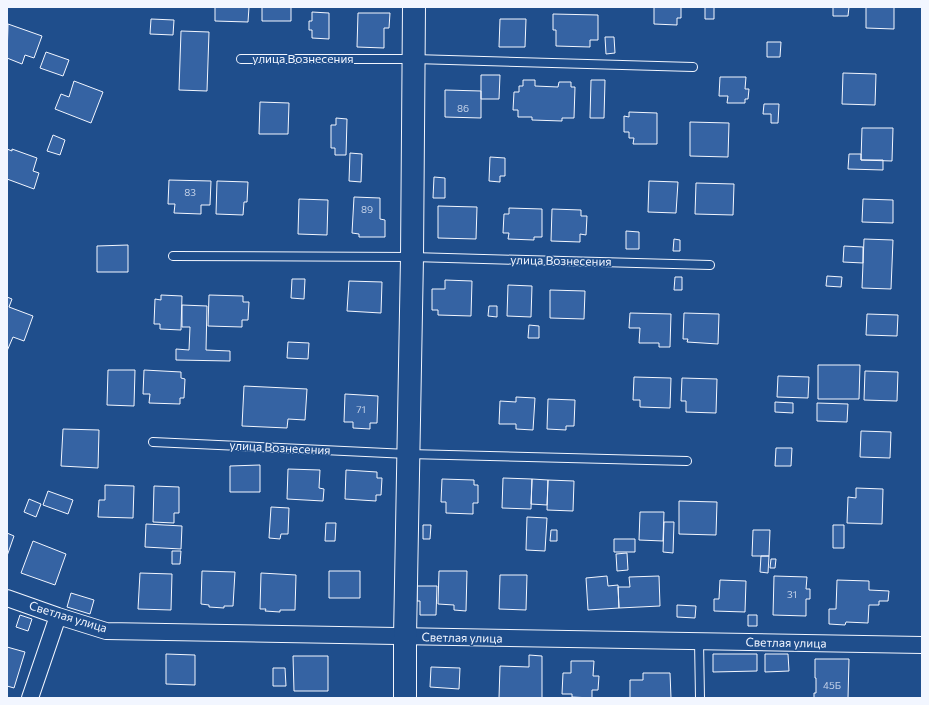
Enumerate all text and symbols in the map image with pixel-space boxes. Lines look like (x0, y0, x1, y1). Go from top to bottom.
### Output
street label: улица Вознесения (252, 51, 354, 65)
house number: 86 (457, 102, 469, 114)
house number: 83 (184, 186, 196, 198)
house number: 89 (361, 203, 373, 215)
street label: улица Вознесения (510, 252, 612, 268)
house number: 71 (356, 403, 366, 415)
street label: улица Вознесения (229, 437, 331, 457)
house number: 31 (787, 588, 797, 600)
street label: Светлая улица (28, 598, 109, 635)
street label: Светлая улица (421, 629, 503, 645)
street label: Светлая улица (745, 634, 827, 650)
house number: 45Б (823, 679, 841, 691)

